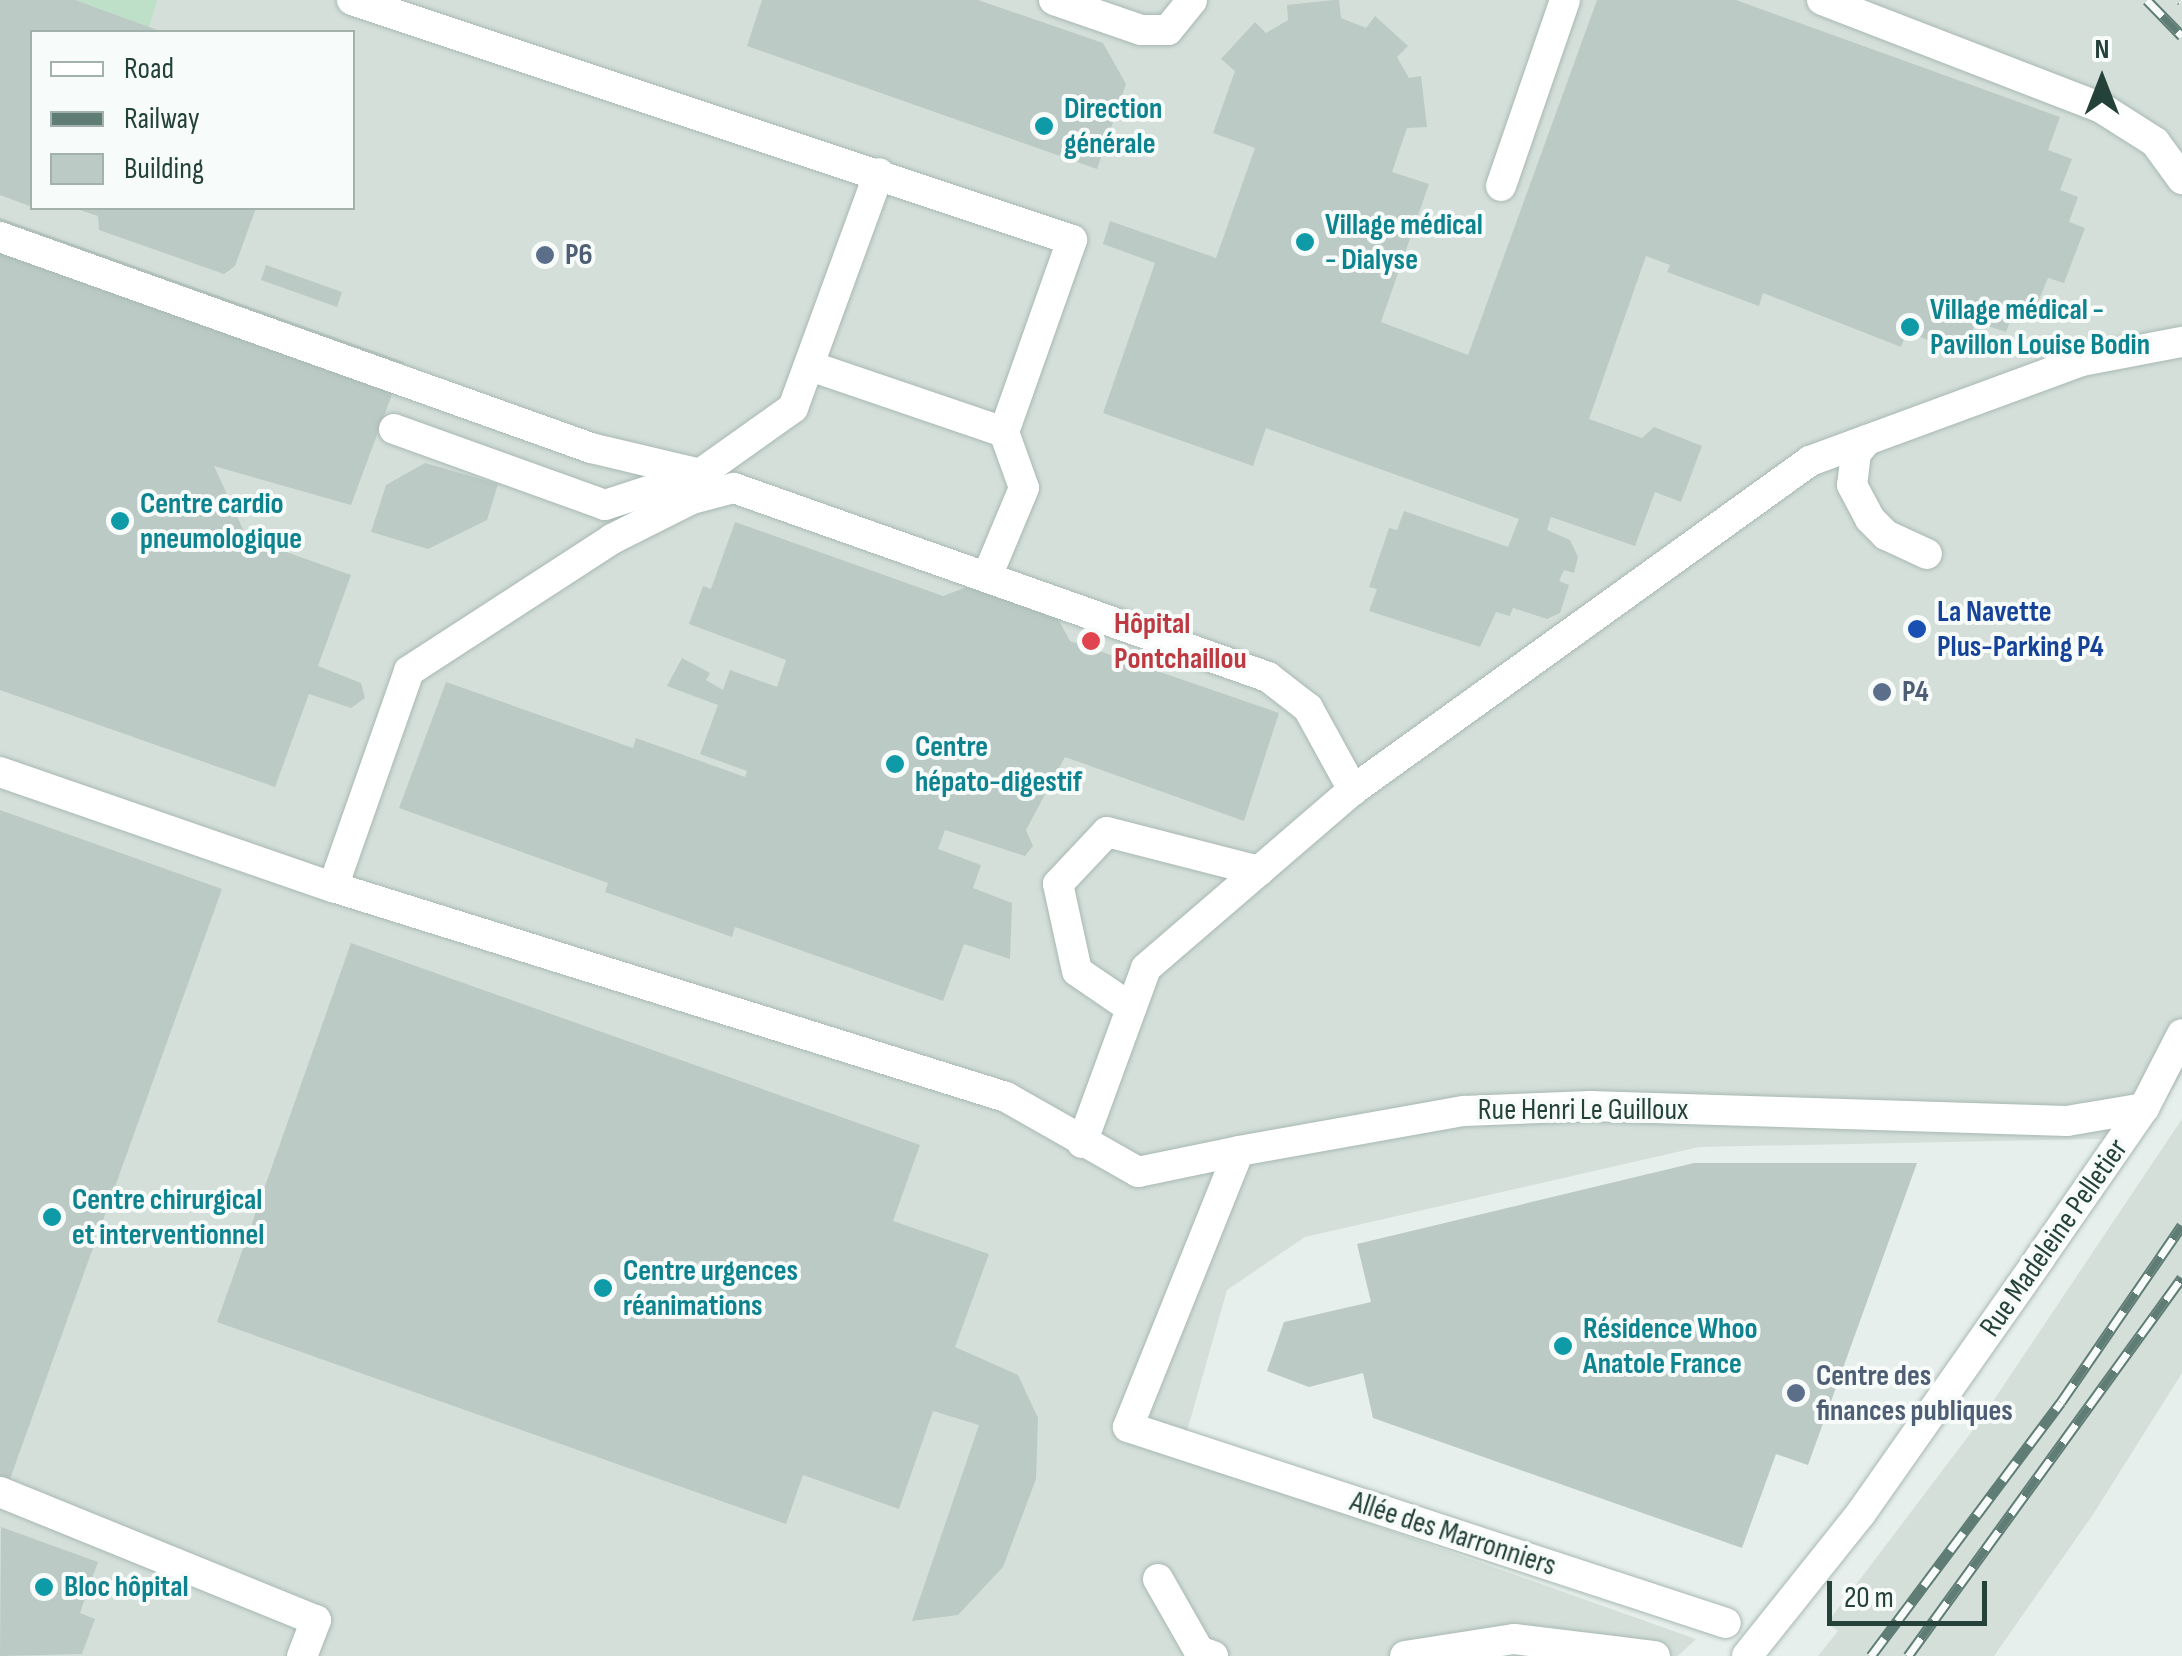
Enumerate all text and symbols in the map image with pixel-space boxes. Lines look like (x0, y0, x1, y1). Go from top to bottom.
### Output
legend (30, 30, 355, 210)
north arrow (2052, 30, 2152, 130)
text: N (2095, 33, 2109, 66)
text: Road (124, 51, 174, 87)
place label: Direction générale (1064, 91, 1162, 162)
text: Railway (124, 101, 200, 137)
marker: Direction générale (1033, 115, 1055, 137)
text: Building (124, 151, 204, 187)
place label: Village médical - Dialyse (1325, 207, 1483, 278)
marker: Village médical - Dialyse (1294, 231, 1316, 253)
place label: P6 (565, 237, 593, 273)
marker: P6 (534, 244, 556, 266)
place label: Village médical - Pavillon Louise Bodin (1930, 292, 2150, 362)
marker: Village médical - Pavillon Louise Bodin (1899, 316, 1921, 338)
place label: Centre cardio pneumologique (140, 486, 302, 556)
marker: Centre cardio pneumologique (109, 510, 131, 532)
place label: La Navette Plus-Parking P4 (1937, 594, 2104, 664)
place label: Hôpital Pontchaillou (1114, 606, 1247, 676)
marker: La Navette Plus-Parking P4 (1906, 618, 1928, 640)
marker: Hôpital Pontchaillou (1078, 628, 1104, 654)
place label: P4 (1902, 674, 1929, 710)
marker: P4 (1871, 681, 1893, 703)
place label: Centre hépato-digestif (915, 729, 1082, 800)
marker: Centre hépato-digestif (884, 753, 906, 775)
street label: Rue Henri Le Guilloux (1478, 1092, 1688, 1128)
street label: Rue Madeleine Pelletier (1972, 1132, 2136, 1344)
place label: Centre chirurgical et interventionnel (72, 1182, 264, 1252)
marker: Centre chirurgical et interventionnel (41, 1206, 63, 1228)
place label: Centre urgences réanimations (623, 1253, 798, 1324)
marker: Centre urgences réanimations (592, 1277, 614, 1299)
place label: Résidence Whoo Anatole France (1583, 1311, 1758, 1382)
marker: Résidence Whoo Anatole France (1552, 1335, 1574, 1357)
place label: Centre des finances publiques (1816, 1358, 2013, 1428)
marker: Centre des finances publiques (1785, 1382, 1807, 1404)
street label: Allée des Marronniers (1346, 1484, 1560, 1584)
scale bar (1832, 1561, 1992, 1623)
place label: Bloc hôpital (64, 1569, 188, 1605)
marker: Bloc hôpital (33, 1576, 55, 1598)
text: 20 m (1844, 1580, 1894, 1616)

